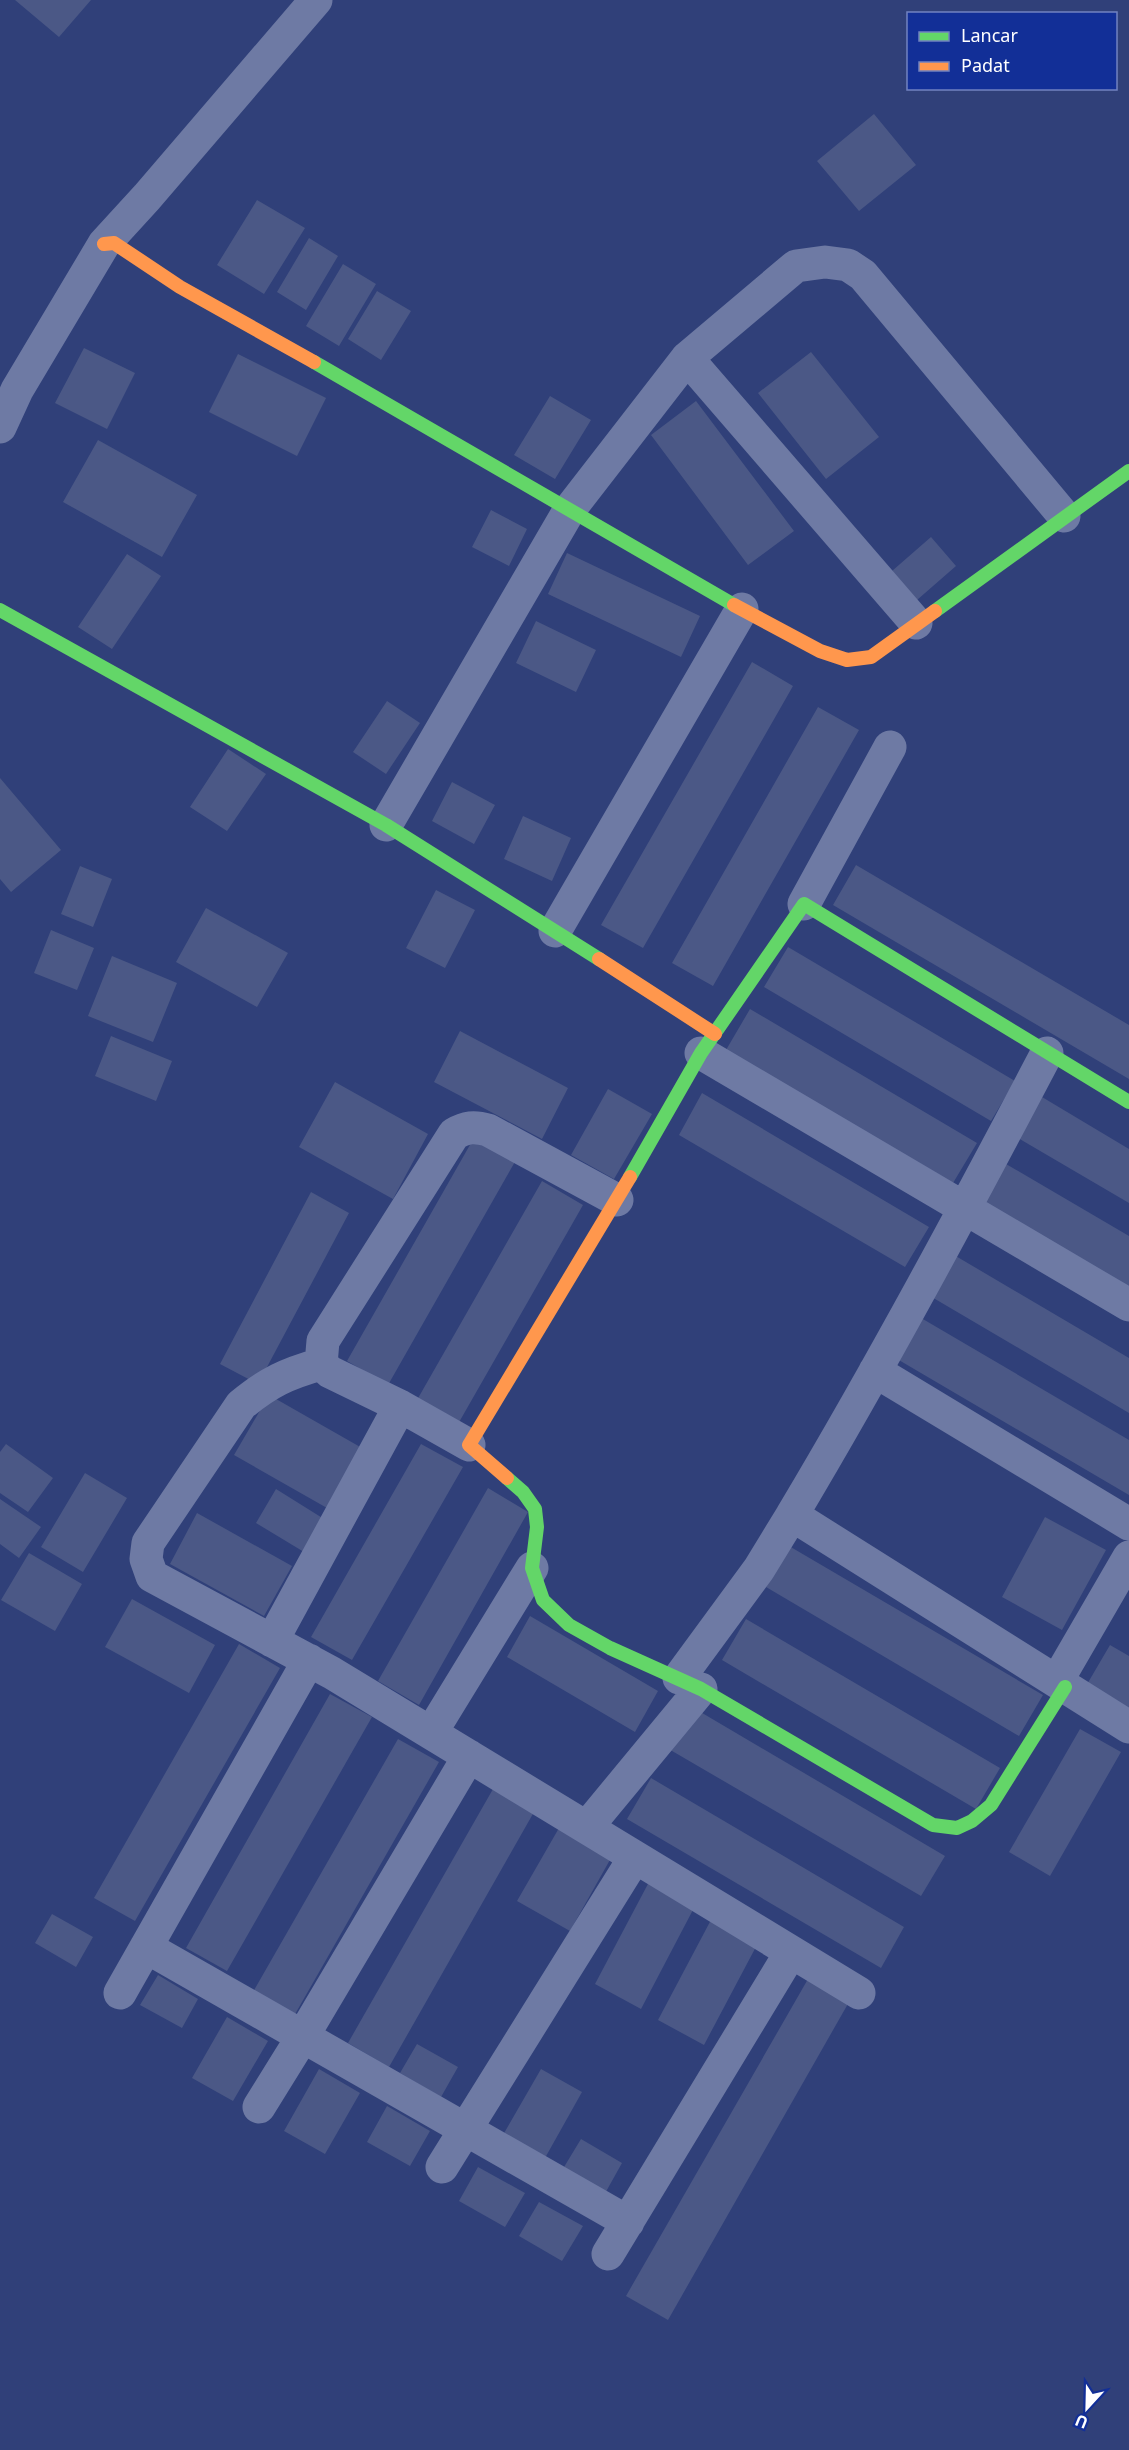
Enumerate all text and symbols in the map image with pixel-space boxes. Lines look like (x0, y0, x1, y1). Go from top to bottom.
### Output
legend (907, 12, 1117, 90)
text: Lancar (961, 23, 1018, 47)
text: Padat (961, 53, 1010, 77)
north arrow (1057, 2378, 1117, 2438)
text: U (1072, 2409, 1091, 2434)

